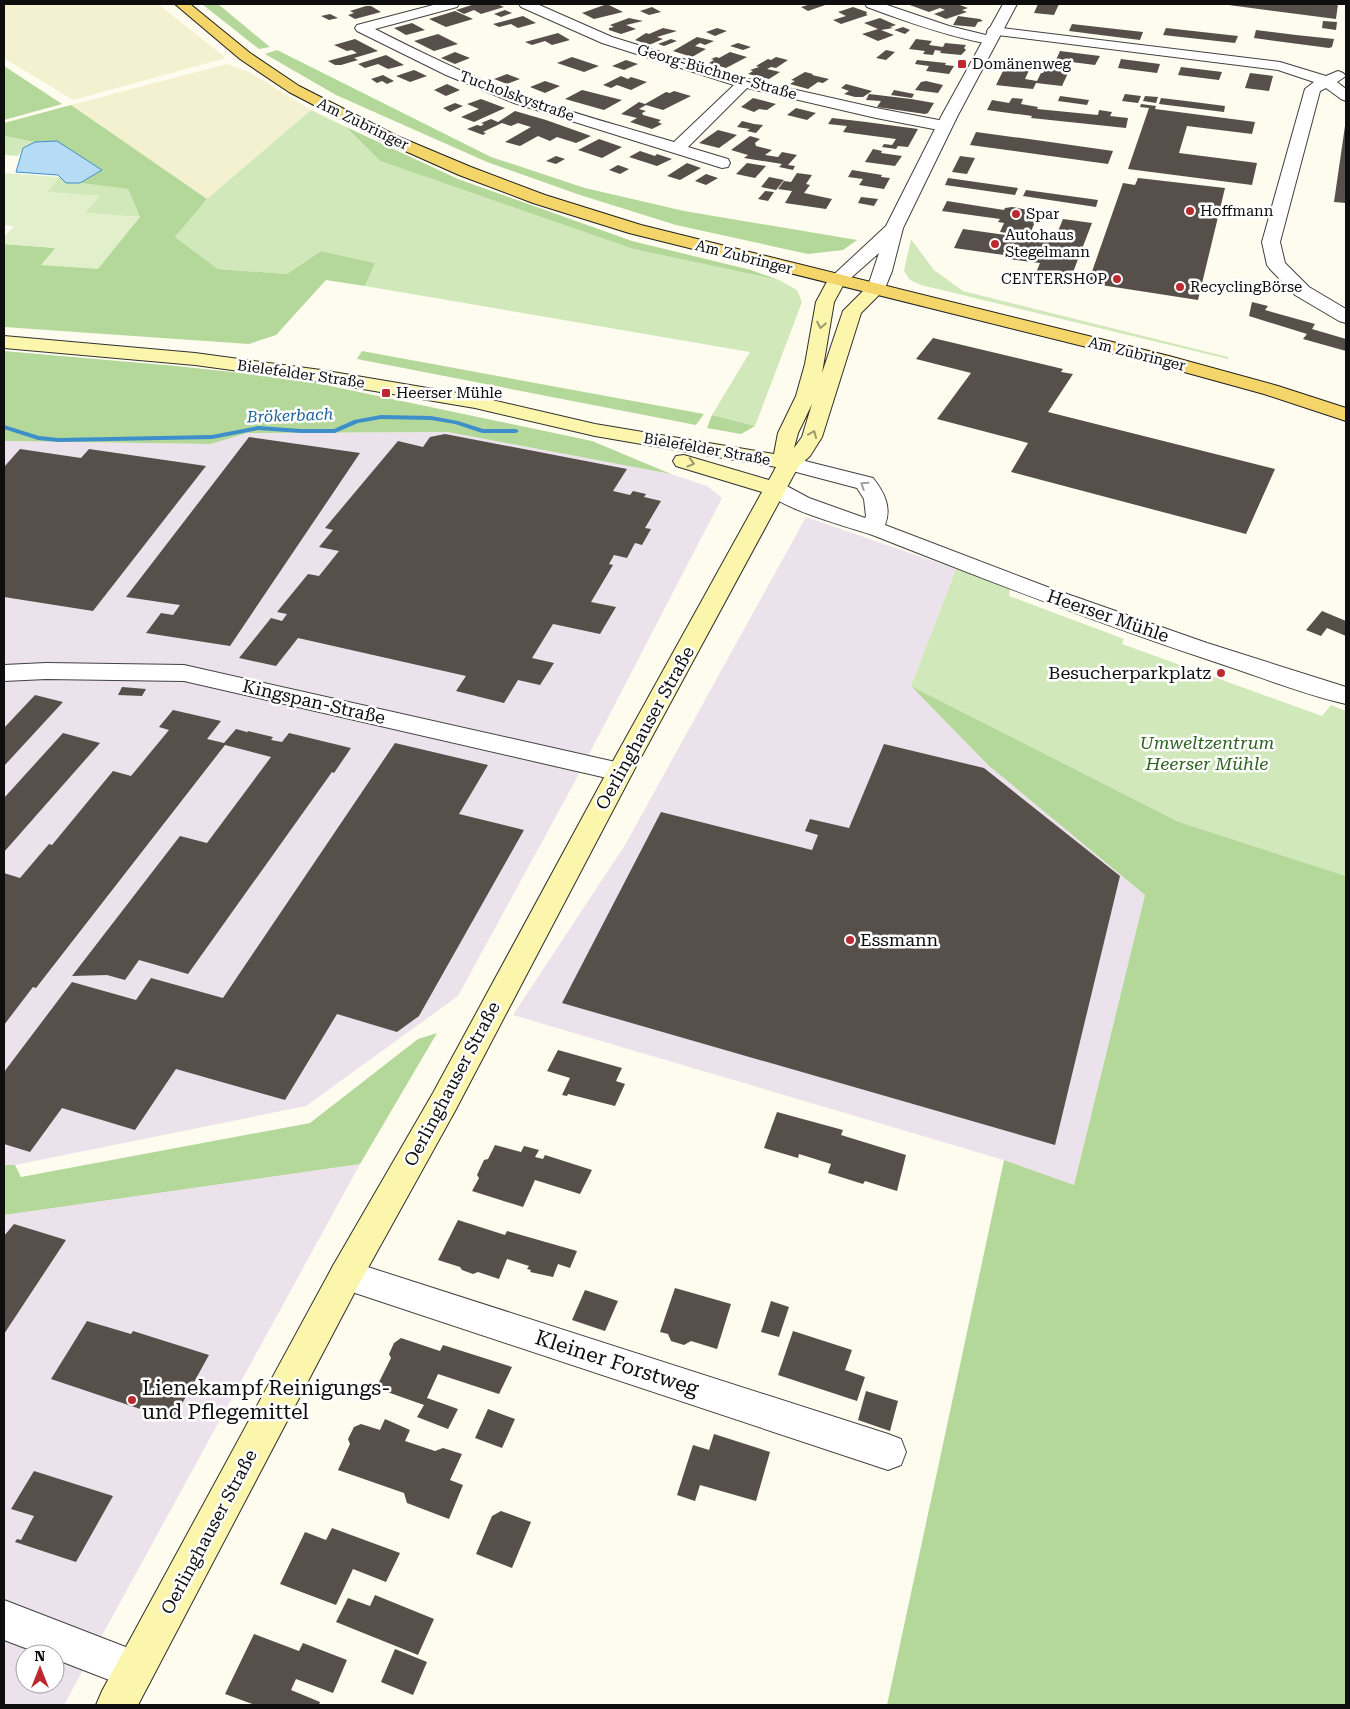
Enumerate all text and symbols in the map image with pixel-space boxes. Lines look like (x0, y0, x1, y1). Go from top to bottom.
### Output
street label: Georg-Büchner-Straße (635, 41, 799, 103)
place label: Domänenweg (972, 55, 1071, 73)
marker: Domänenweg (956, 58, 968, 70)
street label: Tucholskystraße (457, 67, 577, 125)
street label: Am Zubringer (314, 94, 412, 154)
place label: Hoffmann (1200, 202, 1274, 220)
place label: Spar (1026, 205, 1059, 223)
marker: Hoffmann (1184, 205, 1196, 217)
marker: Spar (1010, 208, 1022, 220)
place label: Autohaus Stegelmann (1005, 226, 1090, 261)
street label: Am Zubringer (694, 236, 794, 278)
marker: Autohaus Stegelmann (989, 238, 1001, 250)
place label: CENTERSHOP (1001, 270, 1107, 288)
marker: CENTERSHOP (1111, 273, 1123, 285)
place label: RecyclingBörse (1190, 278, 1302, 296)
marker: RecyclingBörse (1174, 281, 1186, 293)
one-way arrow (816, 321, 826, 330)
street label: Am Zubringer (1087, 333, 1187, 375)
street label: Bielefelder Straße (236, 356, 366, 392)
place label: Heerser Mühle (396, 384, 502, 402)
marker: Heerser Mühle (380, 387, 392, 399)
water label: Brökerbach (246, 404, 334, 427)
street label: Bielefelder Straße (642, 429, 772, 469)
one-way arrow (806, 430, 817, 439)
one-way arrow (686, 458, 694, 468)
one-way arrow (861, 482, 870, 492)
street label: Heerser Mühle (1044, 585, 1172, 646)
street label: Oerlinghauser Straße (591, 642, 698, 813)
place label: Besucherparkplatz (1048, 662, 1212, 683)
marker: Besucherparkplatz (1215, 667, 1227, 679)
street label: Kingspan-Straße (241, 675, 388, 728)
park label: Umweltzentrum Heerser Mühle (1140, 732, 1274, 774)
place label: Essmann (860, 929, 939, 950)
marker: Essmann (844, 934, 856, 946)
street label: Oerlinghauser Straße (399, 998, 504, 1170)
street label: Kleiner Forstweg (532, 1325, 702, 1401)
place label: Lienekampf Reinigungs- und Pflegemittel (142, 1376, 391, 1424)
marker: Lienekampf Reinigungs- und Pflegemittel (126, 1394, 138, 1406)
street label: Oerlinghauser Straße (156, 1446, 261, 1618)
north arrow (15, 1644, 65, 1694)
text: N (35, 1648, 46, 1664)

